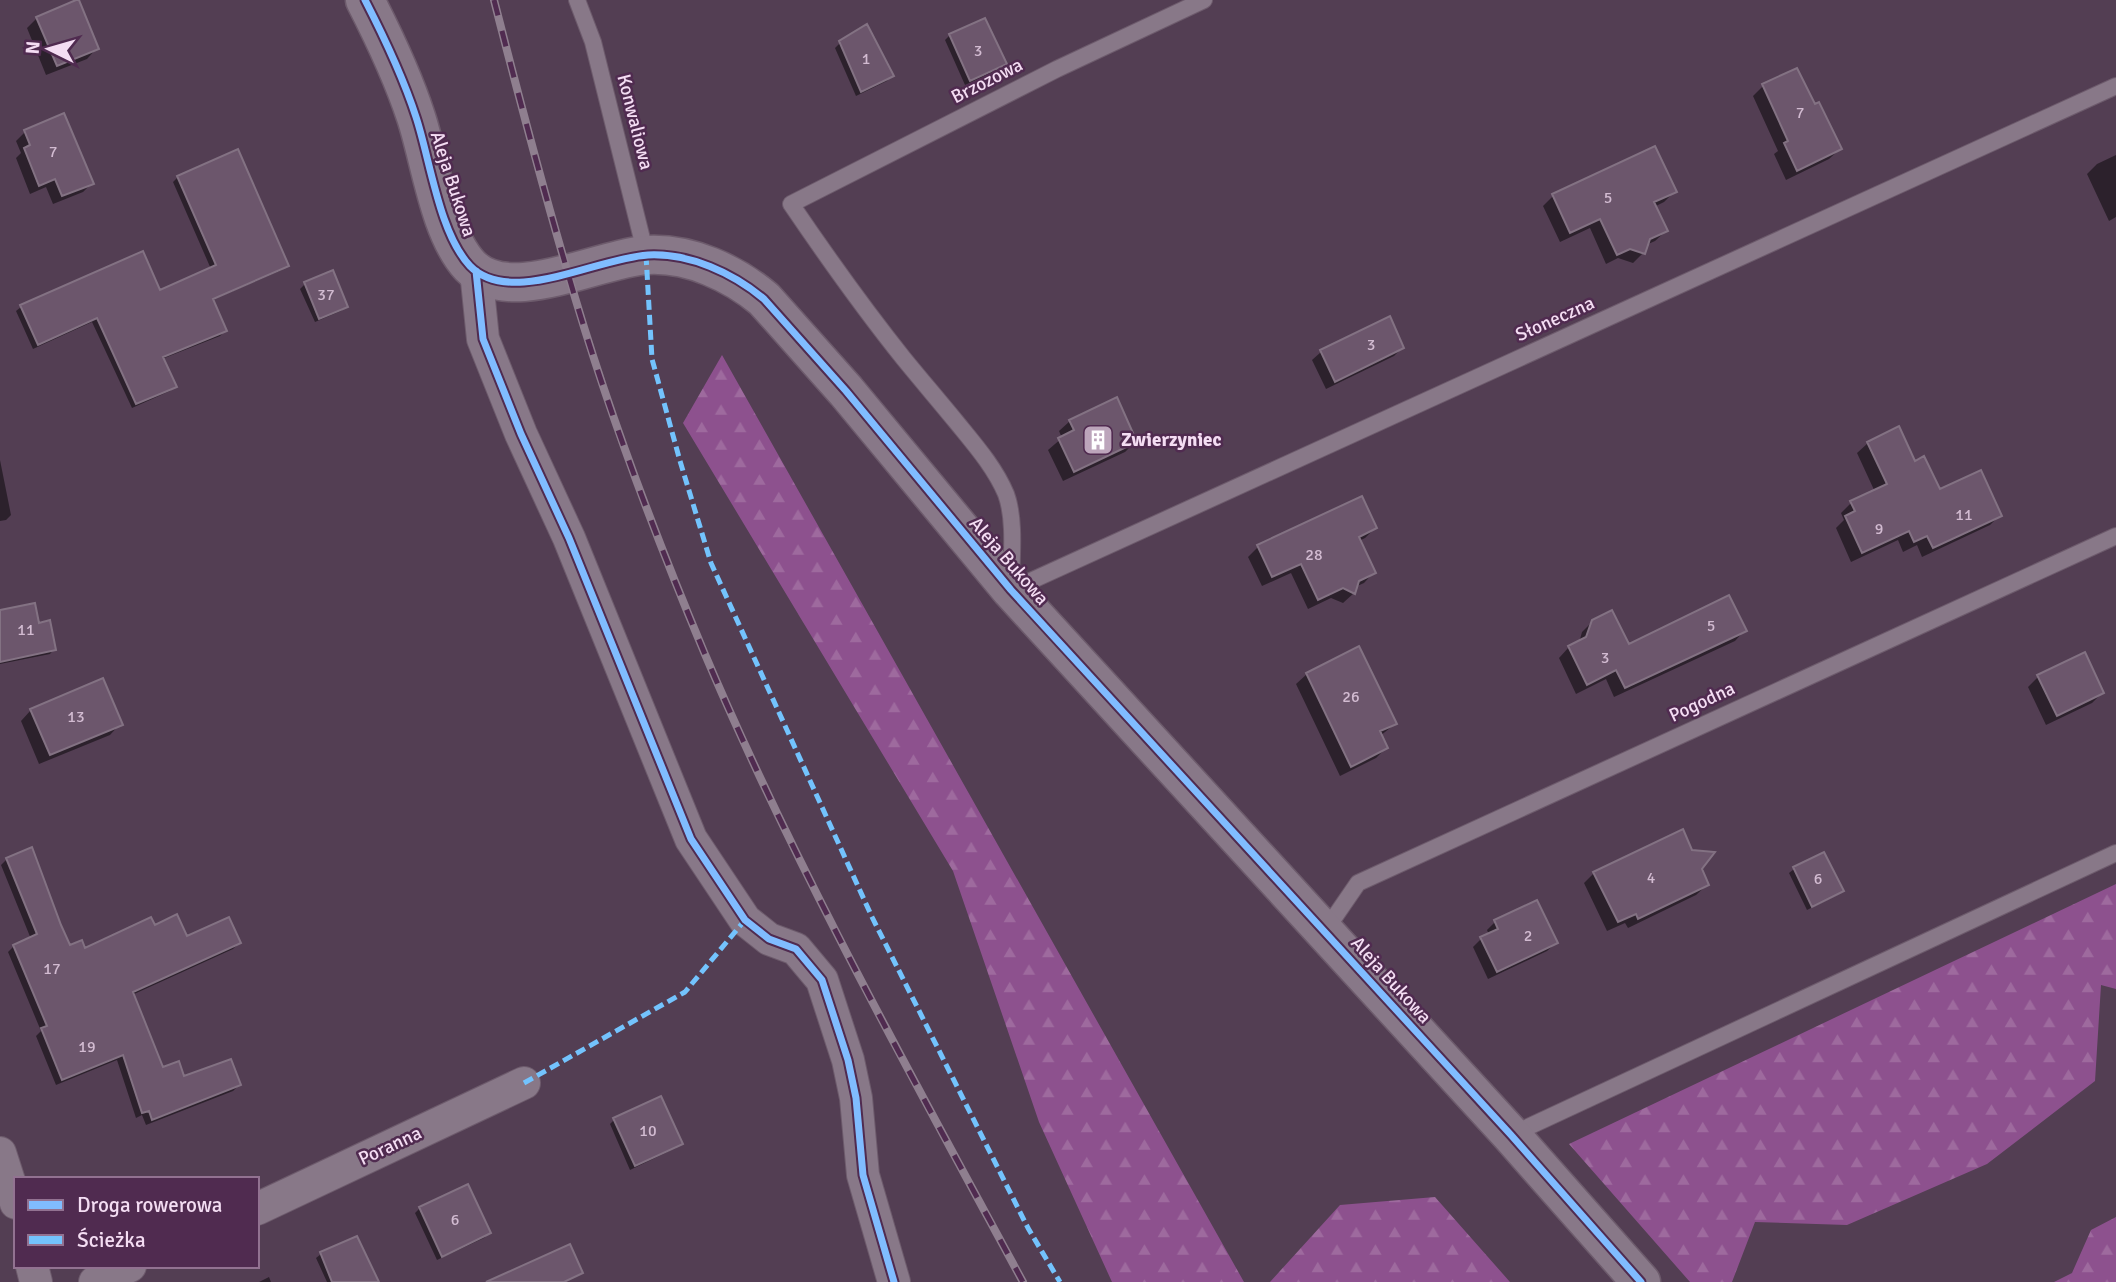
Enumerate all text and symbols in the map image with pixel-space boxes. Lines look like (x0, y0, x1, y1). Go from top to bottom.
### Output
north arrow (14, 14, 84, 84)
text: N (21, 40, 46, 55)
house number: 3 (974, 41, 982, 61)
house number: 1 (862, 49, 870, 69)
street label: Brzozowa (947, 53, 1027, 109)
street label: Konwaliowa (612, 72, 658, 172)
house number: 7 (1796, 103, 1804, 123)
street label: Aleja Bukowa (425, 128, 481, 240)
house number: 7 (49, 142, 57, 162)
house number: 5 (1604, 188, 1612, 208)
house number: 37 (317, 285, 335, 305)
street label: Słoneczna (1512, 291, 1598, 347)
house number: 3 (1367, 335, 1375, 355)
building icon: Zwierzyniec (1081, 423, 1115, 457)
place label: Zwierzyniec (1121, 428, 1222, 452)
house number: 11 (1955, 505, 1973, 525)
street label: Aleja Bukowa (964, 512, 1054, 610)
house number: 9 (1875, 519, 1883, 539)
house number: 28 (1305, 545, 1323, 565)
house number: 5 (1707, 616, 1715, 636)
house number: 11 (17, 620, 35, 640)
house number: 3 (1601, 648, 1609, 668)
street label: Pogodna (1665, 676, 1739, 728)
house number: 26 (1342, 687, 1360, 707)
house number: 13 (67, 707, 85, 727)
house number: 4 (1647, 868, 1656, 888)
house number: 6 (1814, 869, 1822, 889)
house number: 2 (1524, 926, 1532, 946)
street label: Aleja Bukowa (1346, 931, 1436, 1029)
house number: 17 (43, 959, 61, 979)
house number: 19 (78, 1037, 96, 1057)
street label: Poranna (355, 1121, 425, 1171)
house number: 10 (639, 1121, 657, 1141)
legend (14, 1177, 259, 1268)
text: Droga rowerowa (77, 1192, 222, 1218)
house number: 6 (451, 1210, 459, 1230)
text: Ścieżka (77, 1227, 146, 1253)

